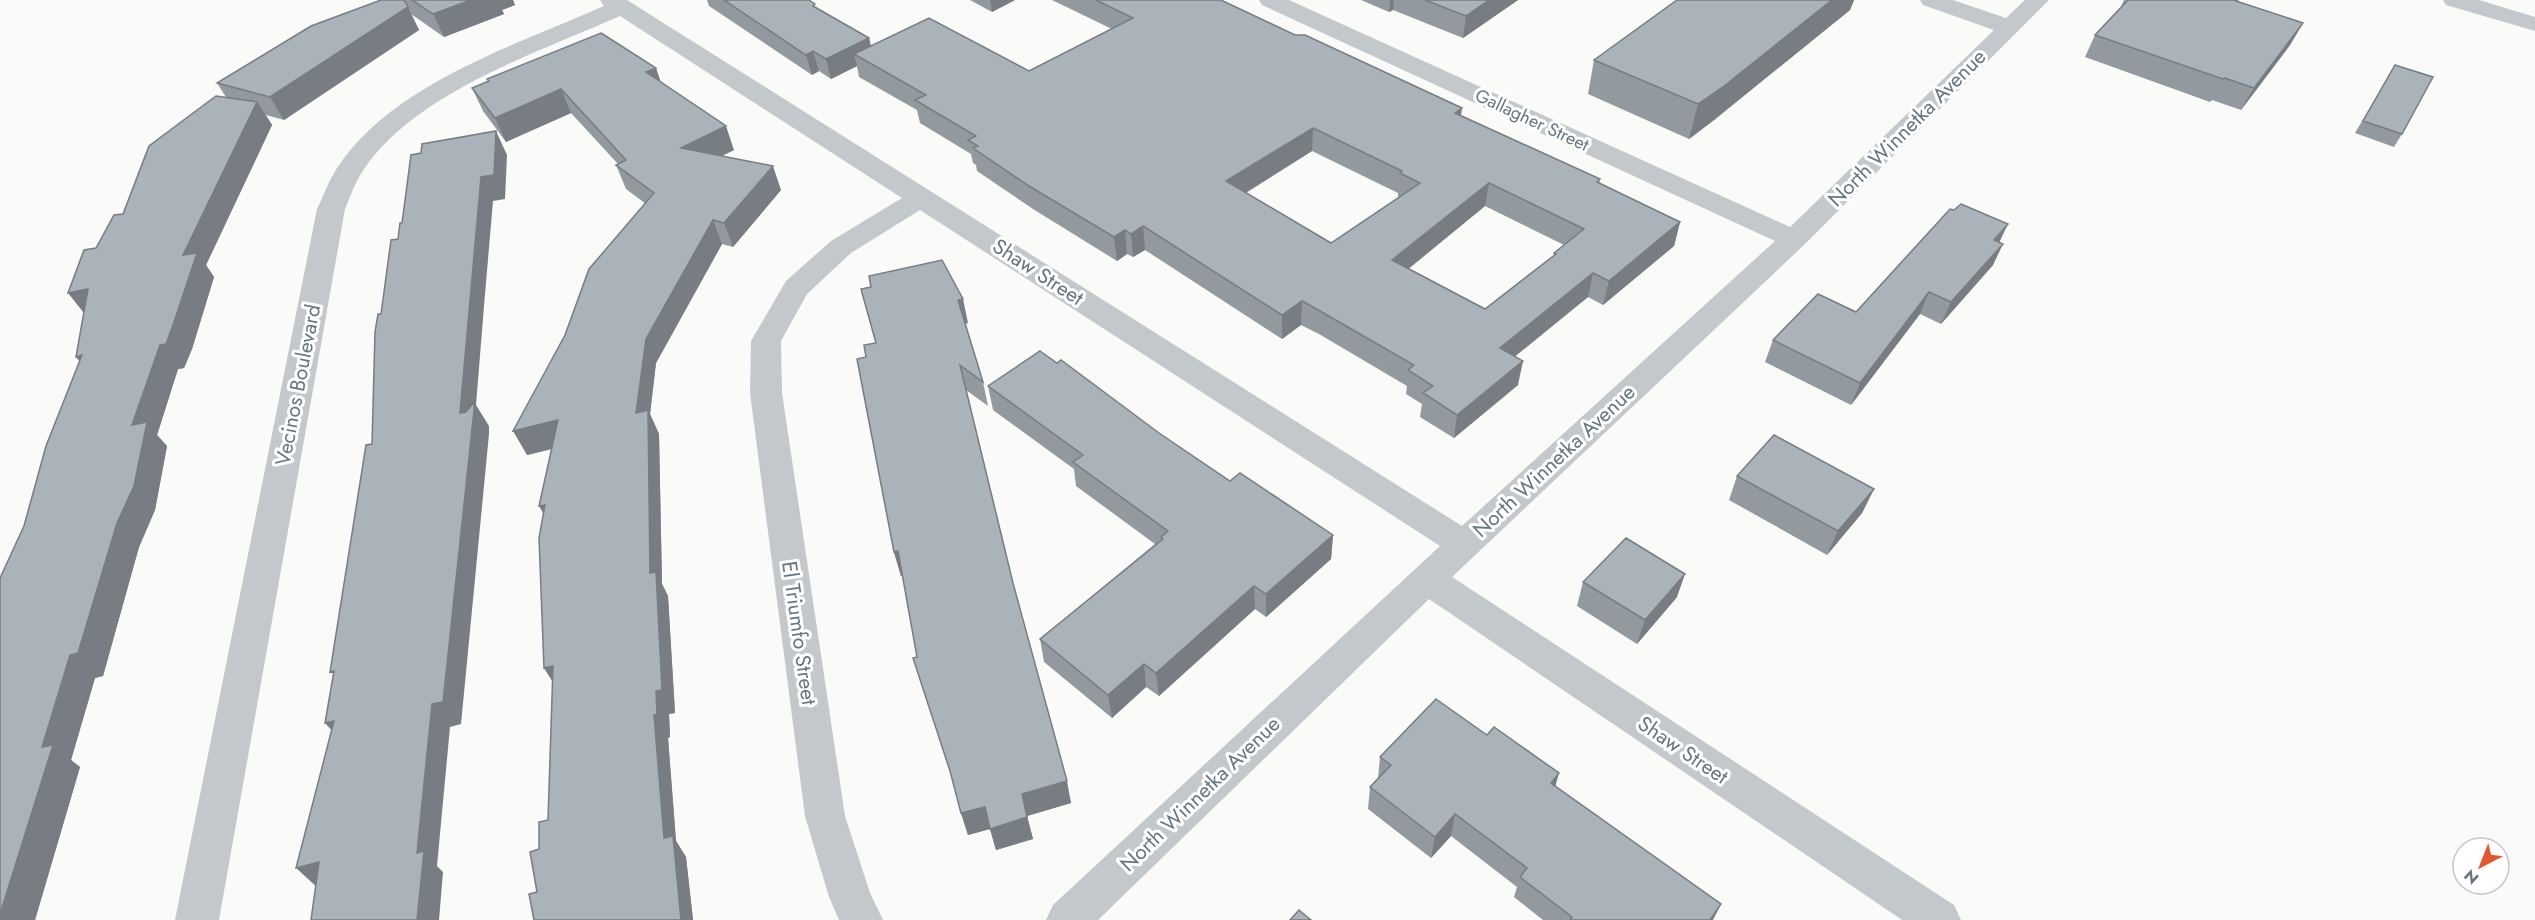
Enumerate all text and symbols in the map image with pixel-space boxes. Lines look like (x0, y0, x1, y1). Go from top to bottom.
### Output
street label: North Winnetka Avenue (1821, 42, 1993, 214)
street label: Gallagher Street (1471, 82, 1594, 158)
street label: Shaw Street (987, 231, 1089, 313)
street label: Vecinos Boulevard (268, 302, 328, 468)
street label: North Winnetka Avenue (1466, 377, 1642, 544)
street label: El Triumfo Street (774, 559, 824, 707)
street label: North Winnetka Avenue (1113, 709, 1287, 879)
street label: Shaw Street (1632, 709, 1734, 791)
north arrow (2451, 836, 2511, 896)
text: N (2459, 864, 2484, 890)

